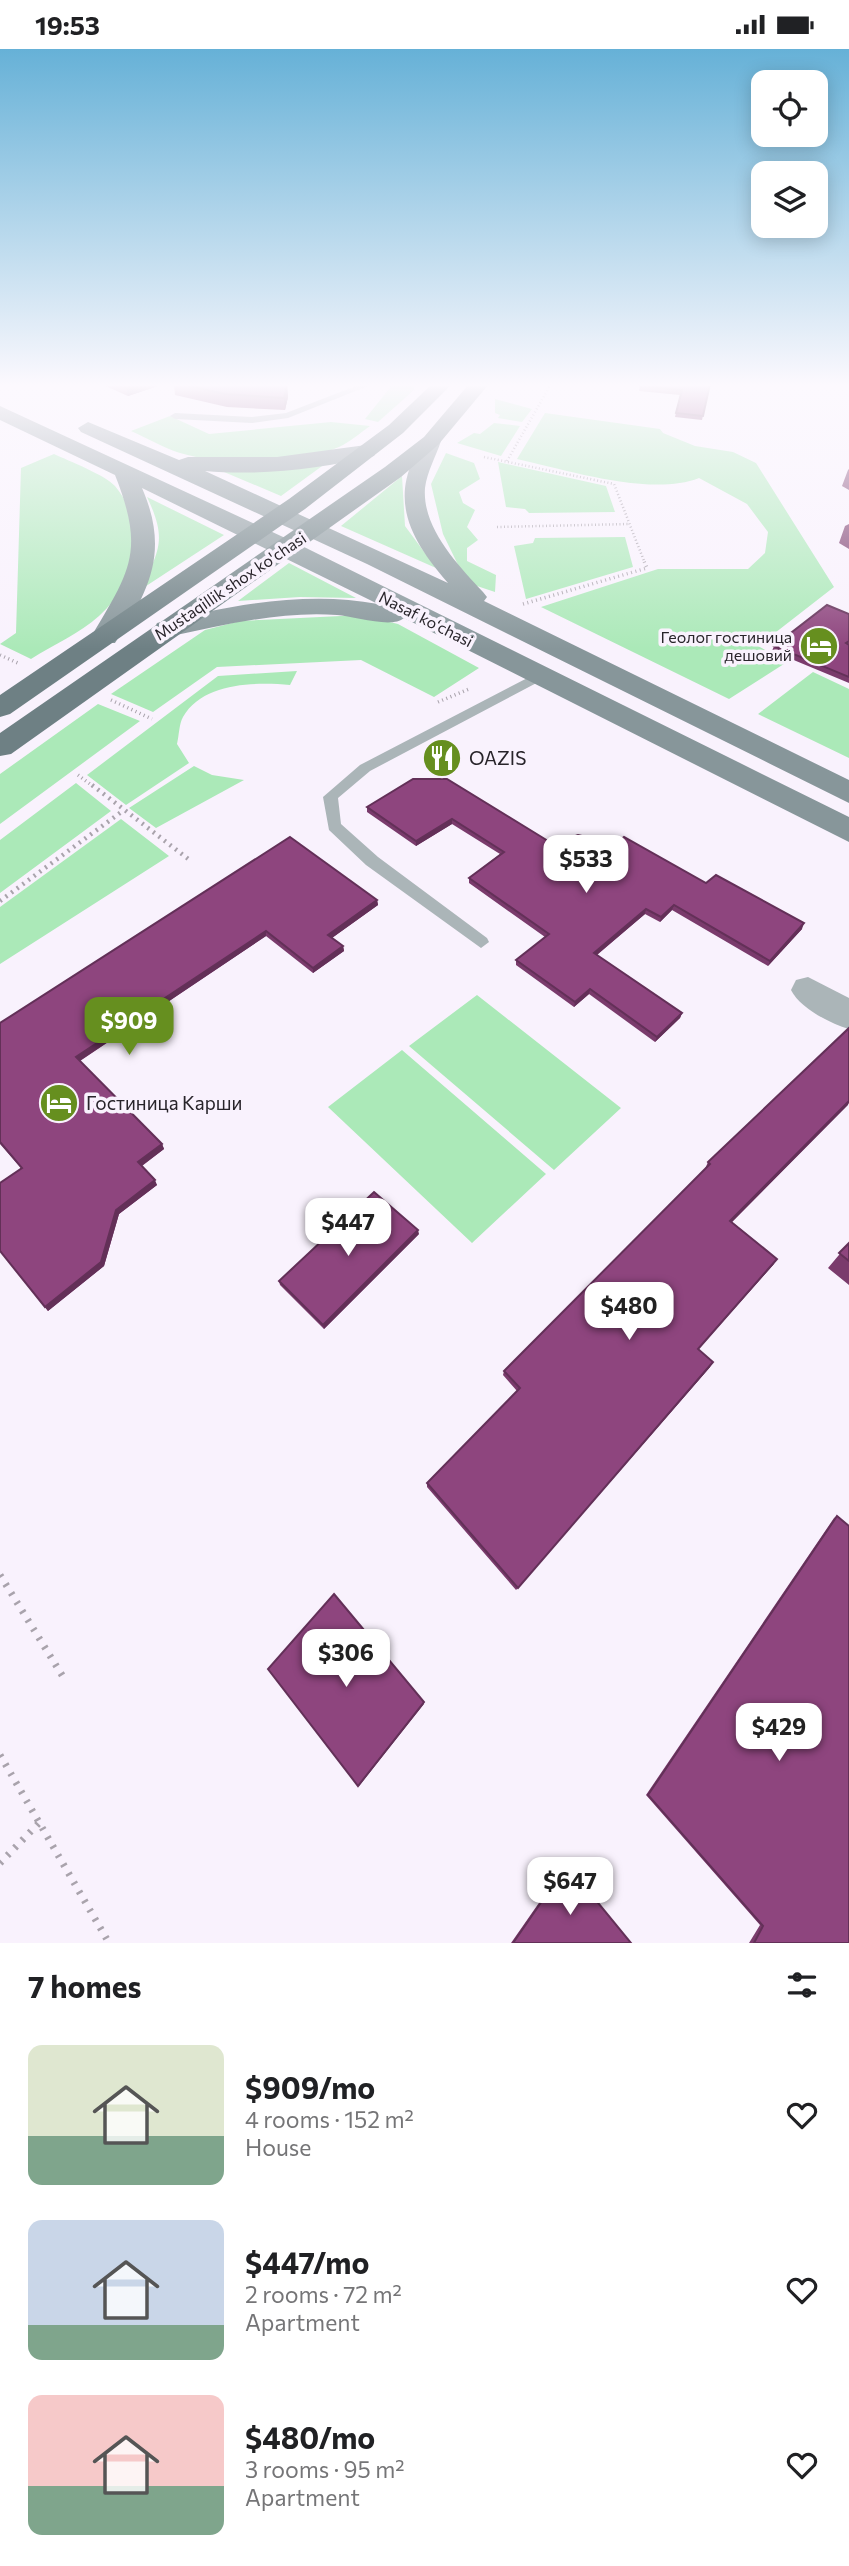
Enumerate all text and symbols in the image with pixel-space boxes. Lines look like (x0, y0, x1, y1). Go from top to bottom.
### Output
text: 19:53 (35, 9, 100, 40)
map controls (751, 70, 828, 238)
button: locate (751, 70, 828, 147)
button: layers (751, 161, 828, 238)
street label: Mustaqillik shox ko'chasi (150, 528, 309, 644)
street label: Nasaf ko‘chasi (376, 587, 476, 650)
hotel icon: Геолог гостиница дешовий (798, 625, 840, 667)
place label: Геолог гостиница дешовий (660, 627, 792, 664)
restaurant icon: OAZIS (421, 737, 463, 779)
place label: OAZIS (469, 746, 526, 769)
pin: $533 (545, 835, 627, 895)
text: $533 (559, 844, 613, 872)
pin: $909 (88, 997, 170, 1057)
text: $909 (101, 1006, 157, 1034)
hotel icon: Гостиница Карши (38, 1082, 80, 1124)
place label: Гостиница Карши (86, 1091, 243, 1114)
pin: $447 (307, 1199, 389, 1258)
text: $447 (321, 1207, 375, 1235)
pin: $480 (588, 1283, 670, 1342)
text: $480 (601, 1291, 657, 1319)
pin: $306 (305, 1629, 387, 1689)
text: $306 (318, 1638, 374, 1666)
pin: $429 (738, 1703, 820, 1763)
text: $429 (752, 1712, 806, 1740)
pin: $647 (529, 1857, 611, 1917)
text: $647 (543, 1866, 597, 1894)
icon: filters (783, 1966, 821, 2004)
text: 7 homes (28, 1967, 141, 2004)
text: $909/mo (245, 2068, 375, 2105)
icon: home (84, 2073, 168, 2157)
icon: heart (783, 2096, 821, 2134)
text: 4 rooms · 152 m² (245, 2105, 414, 2133)
text: House (245, 2133, 311, 2161)
text: $447/mo (245, 2243, 369, 2280)
icon: home (84, 2248, 168, 2332)
icon: heart (783, 2271, 821, 2309)
text: 2 rooms · 72 m² (245, 2280, 402, 2308)
text: Apartment (245, 2308, 360, 2336)
text: $480/mo (245, 2418, 375, 2455)
icon: home (84, 2423, 168, 2507)
icon: heart (783, 2446, 821, 2484)
text: 3 rooms · 95 m² (245, 2455, 404, 2483)
text: Apartment (245, 2483, 360, 2511)

